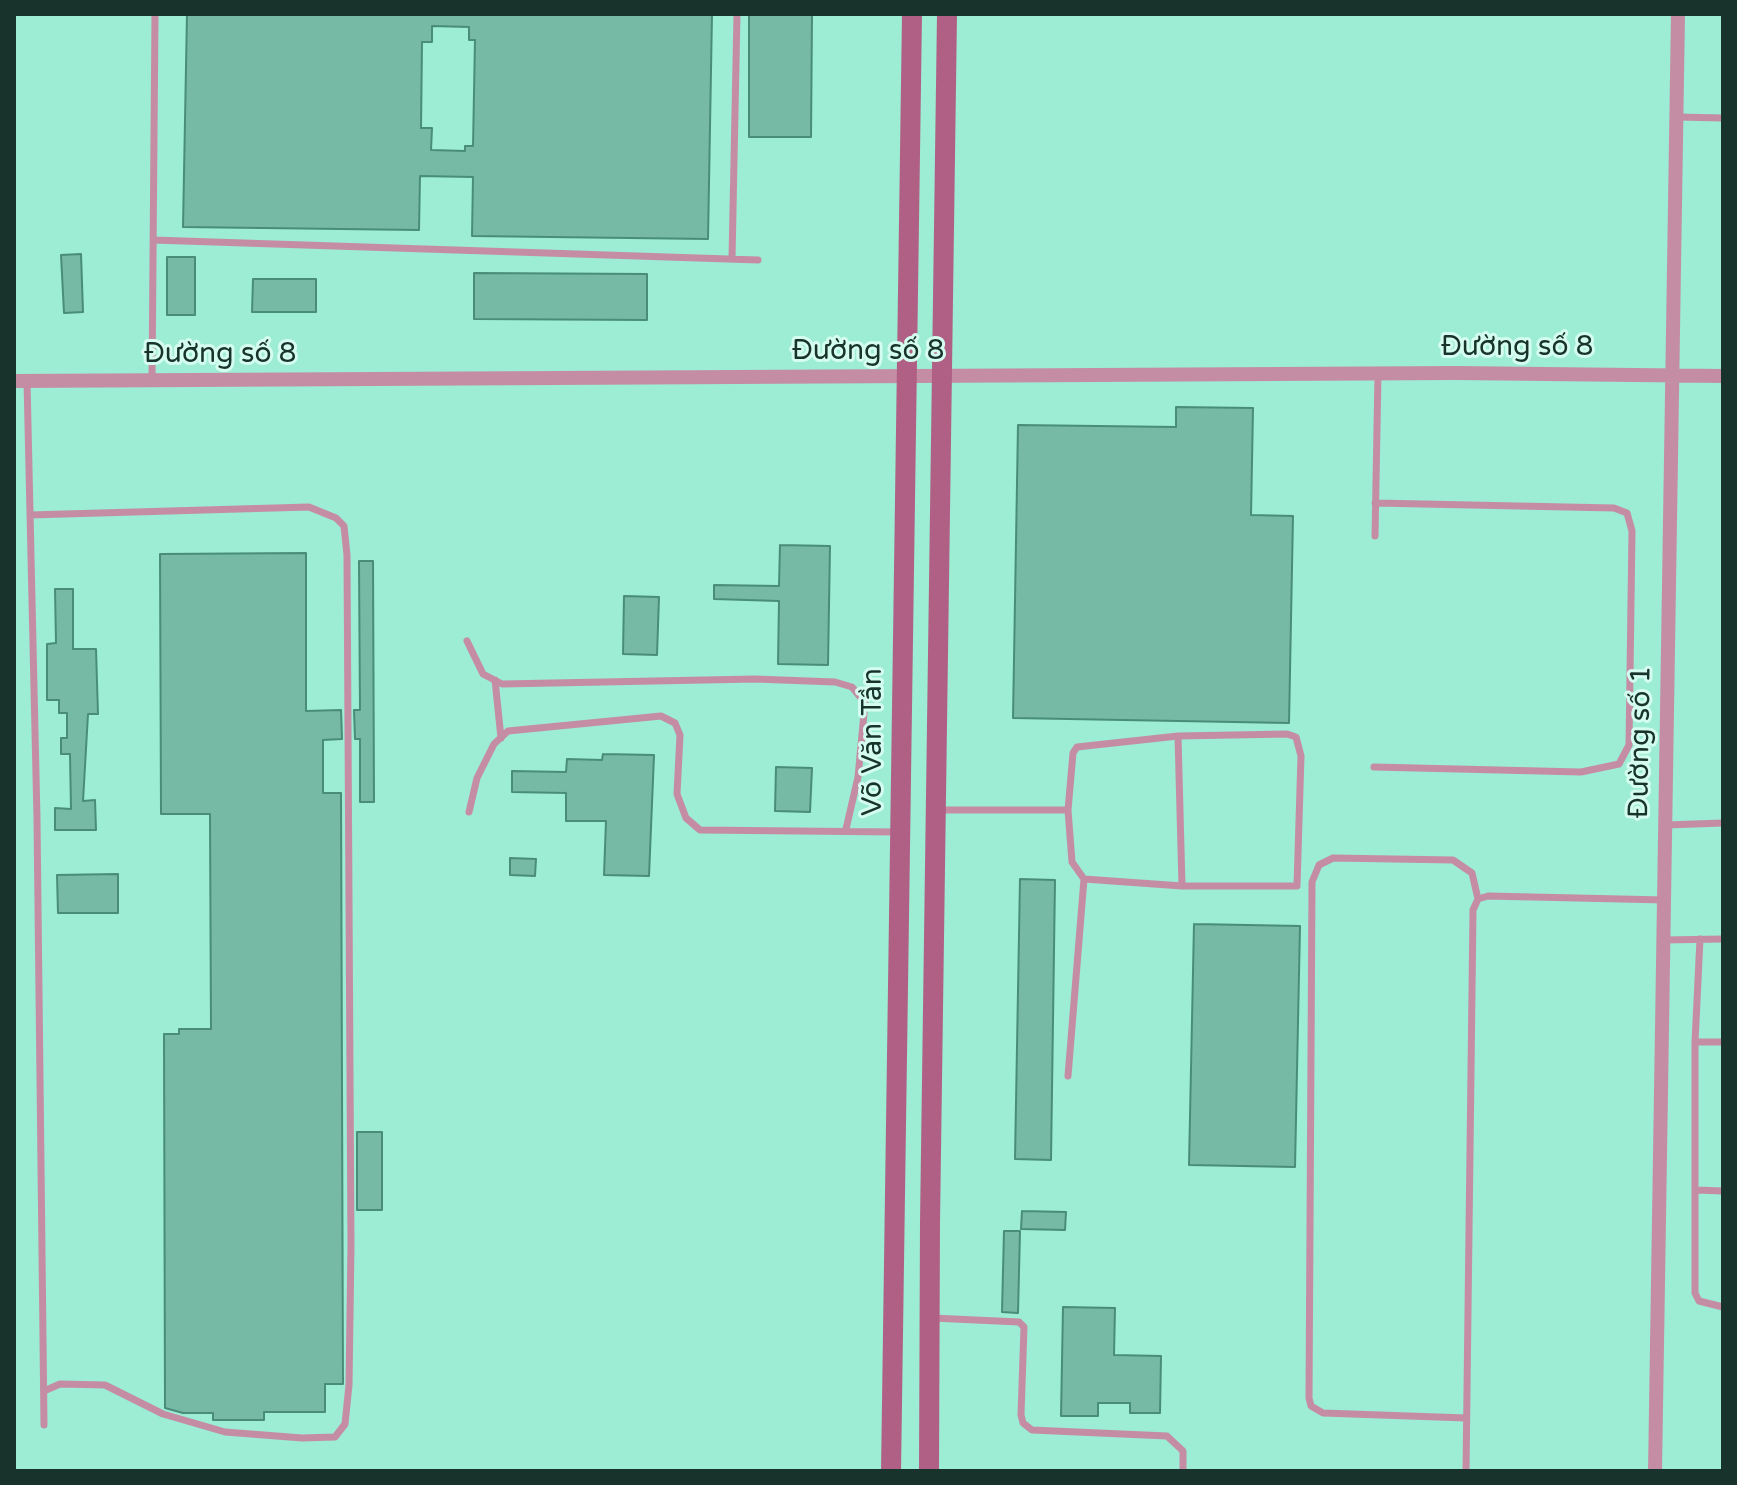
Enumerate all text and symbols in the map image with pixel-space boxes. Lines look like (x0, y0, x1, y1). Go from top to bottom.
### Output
street label: Đường số 8 (1441, 331, 1593, 365)
street label: Đường số 8 (792, 335, 944, 369)
street label: Đường số 8 (144, 338, 296, 372)
street label: Đường số 1 (1623, 665, 1659, 819)
street label: Võ Văn Tần (857, 668, 891, 816)

